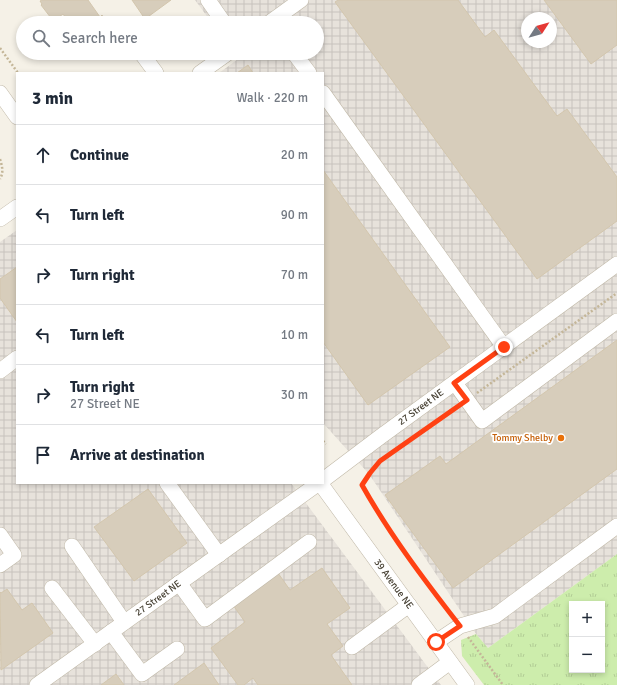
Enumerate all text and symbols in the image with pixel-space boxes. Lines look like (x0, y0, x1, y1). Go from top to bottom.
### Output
north arrow (521, 12, 557, 48)
search box (16, 16, 324, 60)
icon: search (30, 27, 52, 49)
text: Search here (62, 29, 138, 47)
text: 3 min (32, 88, 73, 109)
text: Walk · 220 m (237, 90, 308, 106)
icon: ahead (32, 144, 54, 166)
text: Continue (70, 146, 129, 164)
text: 20 m (281, 147, 308, 163)
icon: left (32, 204, 54, 226)
text: Turn left (70, 206, 124, 224)
text: 90 m (281, 207, 308, 223)
icon: right (32, 264, 54, 286)
text: Turn right (70, 266, 135, 284)
text: 70 m (281, 267, 308, 283)
icon: left (32, 324, 54, 346)
text: Turn left (70, 326, 124, 344)
text: 10 m (281, 327, 308, 343)
route end (495, 338, 513, 356)
text: Turn right (70, 378, 135, 396)
icon: right (32, 384, 54, 406)
street label: 27 Street NE (396, 386, 446, 428)
text: 30 m (281, 387, 308, 403)
text: 27 Street NE (70, 396, 140, 412)
place label: Tommy Shelby (492, 432, 553, 444)
marker: Tommy Shelby (556, 433, 566, 443)
icon: arrive (32, 444, 54, 466)
text: Arrive at destination (70, 446, 205, 464)
street label: 39 Avenue NE (371, 557, 416, 612)
street label: 27 Street NE (133, 577, 184, 619)
map controls (569, 601, 605, 673)
button: + (569, 601, 605, 637)
route start (427, 633, 445, 651)
button: − (569, 637, 605, 673)

